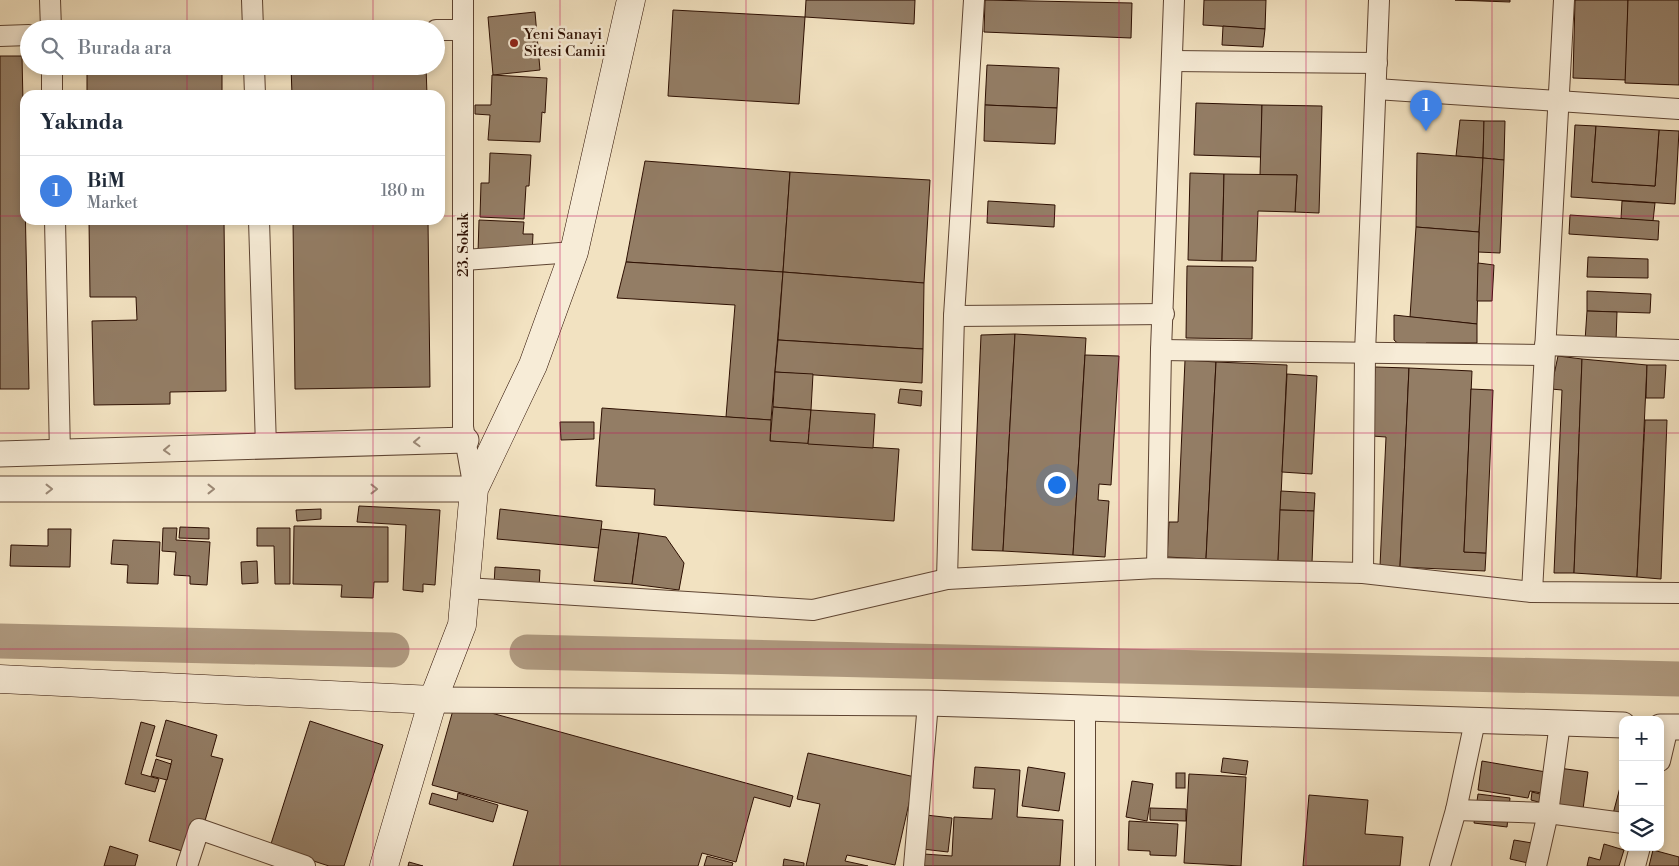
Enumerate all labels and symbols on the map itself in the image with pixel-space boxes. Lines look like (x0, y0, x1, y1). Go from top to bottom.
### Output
place label: Yeni Sanayi Sitesi Camii (523, 25, 606, 61)
marker: Yeni Sanayi Sitesi Camii (508, 37, 520, 49)
pin: 1 (1410, 90, 1442, 131)
street label: 23. Sokak (454, 212, 473, 277)
one-way arrow (413, 437, 420, 447)
one-way arrow (163, 445, 170, 455)
your location (1044, 472, 1070, 498)
one-way arrow (45, 484, 53, 494)
one-way arrow (208, 484, 215, 494)
one-way arrow (370, 484, 378, 494)

